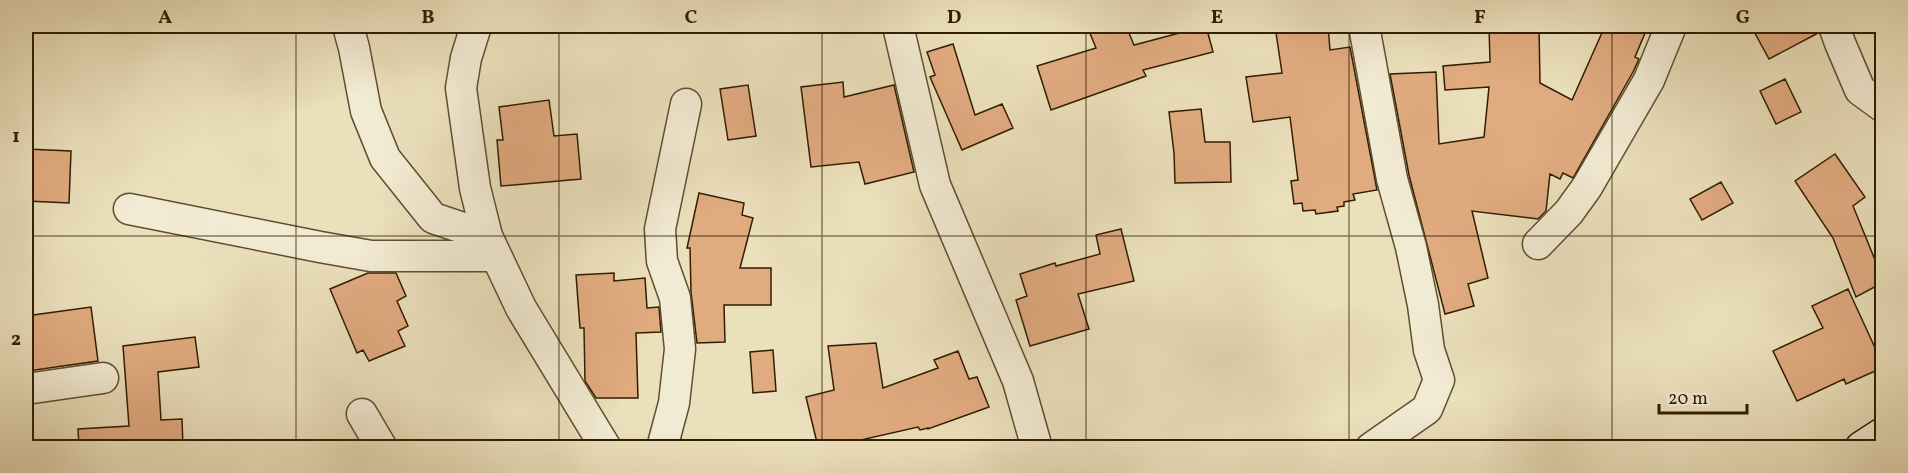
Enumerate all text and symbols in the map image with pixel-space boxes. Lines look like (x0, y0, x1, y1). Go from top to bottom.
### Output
text: A (158, 4, 172, 32)
text: B (421, 4, 435, 32)
text: C (685, 4, 698, 32)
text: D (947, 4, 961, 32)
text: E (1211, 4, 1223, 32)
text: F (1474, 4, 1486, 32)
text: G (1736, 4, 1750, 32)
text: 1 (12, 123, 20, 151)
text: 2 (11, 326, 21, 354)
scale bar (1659, 377, 1748, 415)
text: 20 m (1668, 387, 1708, 412)

